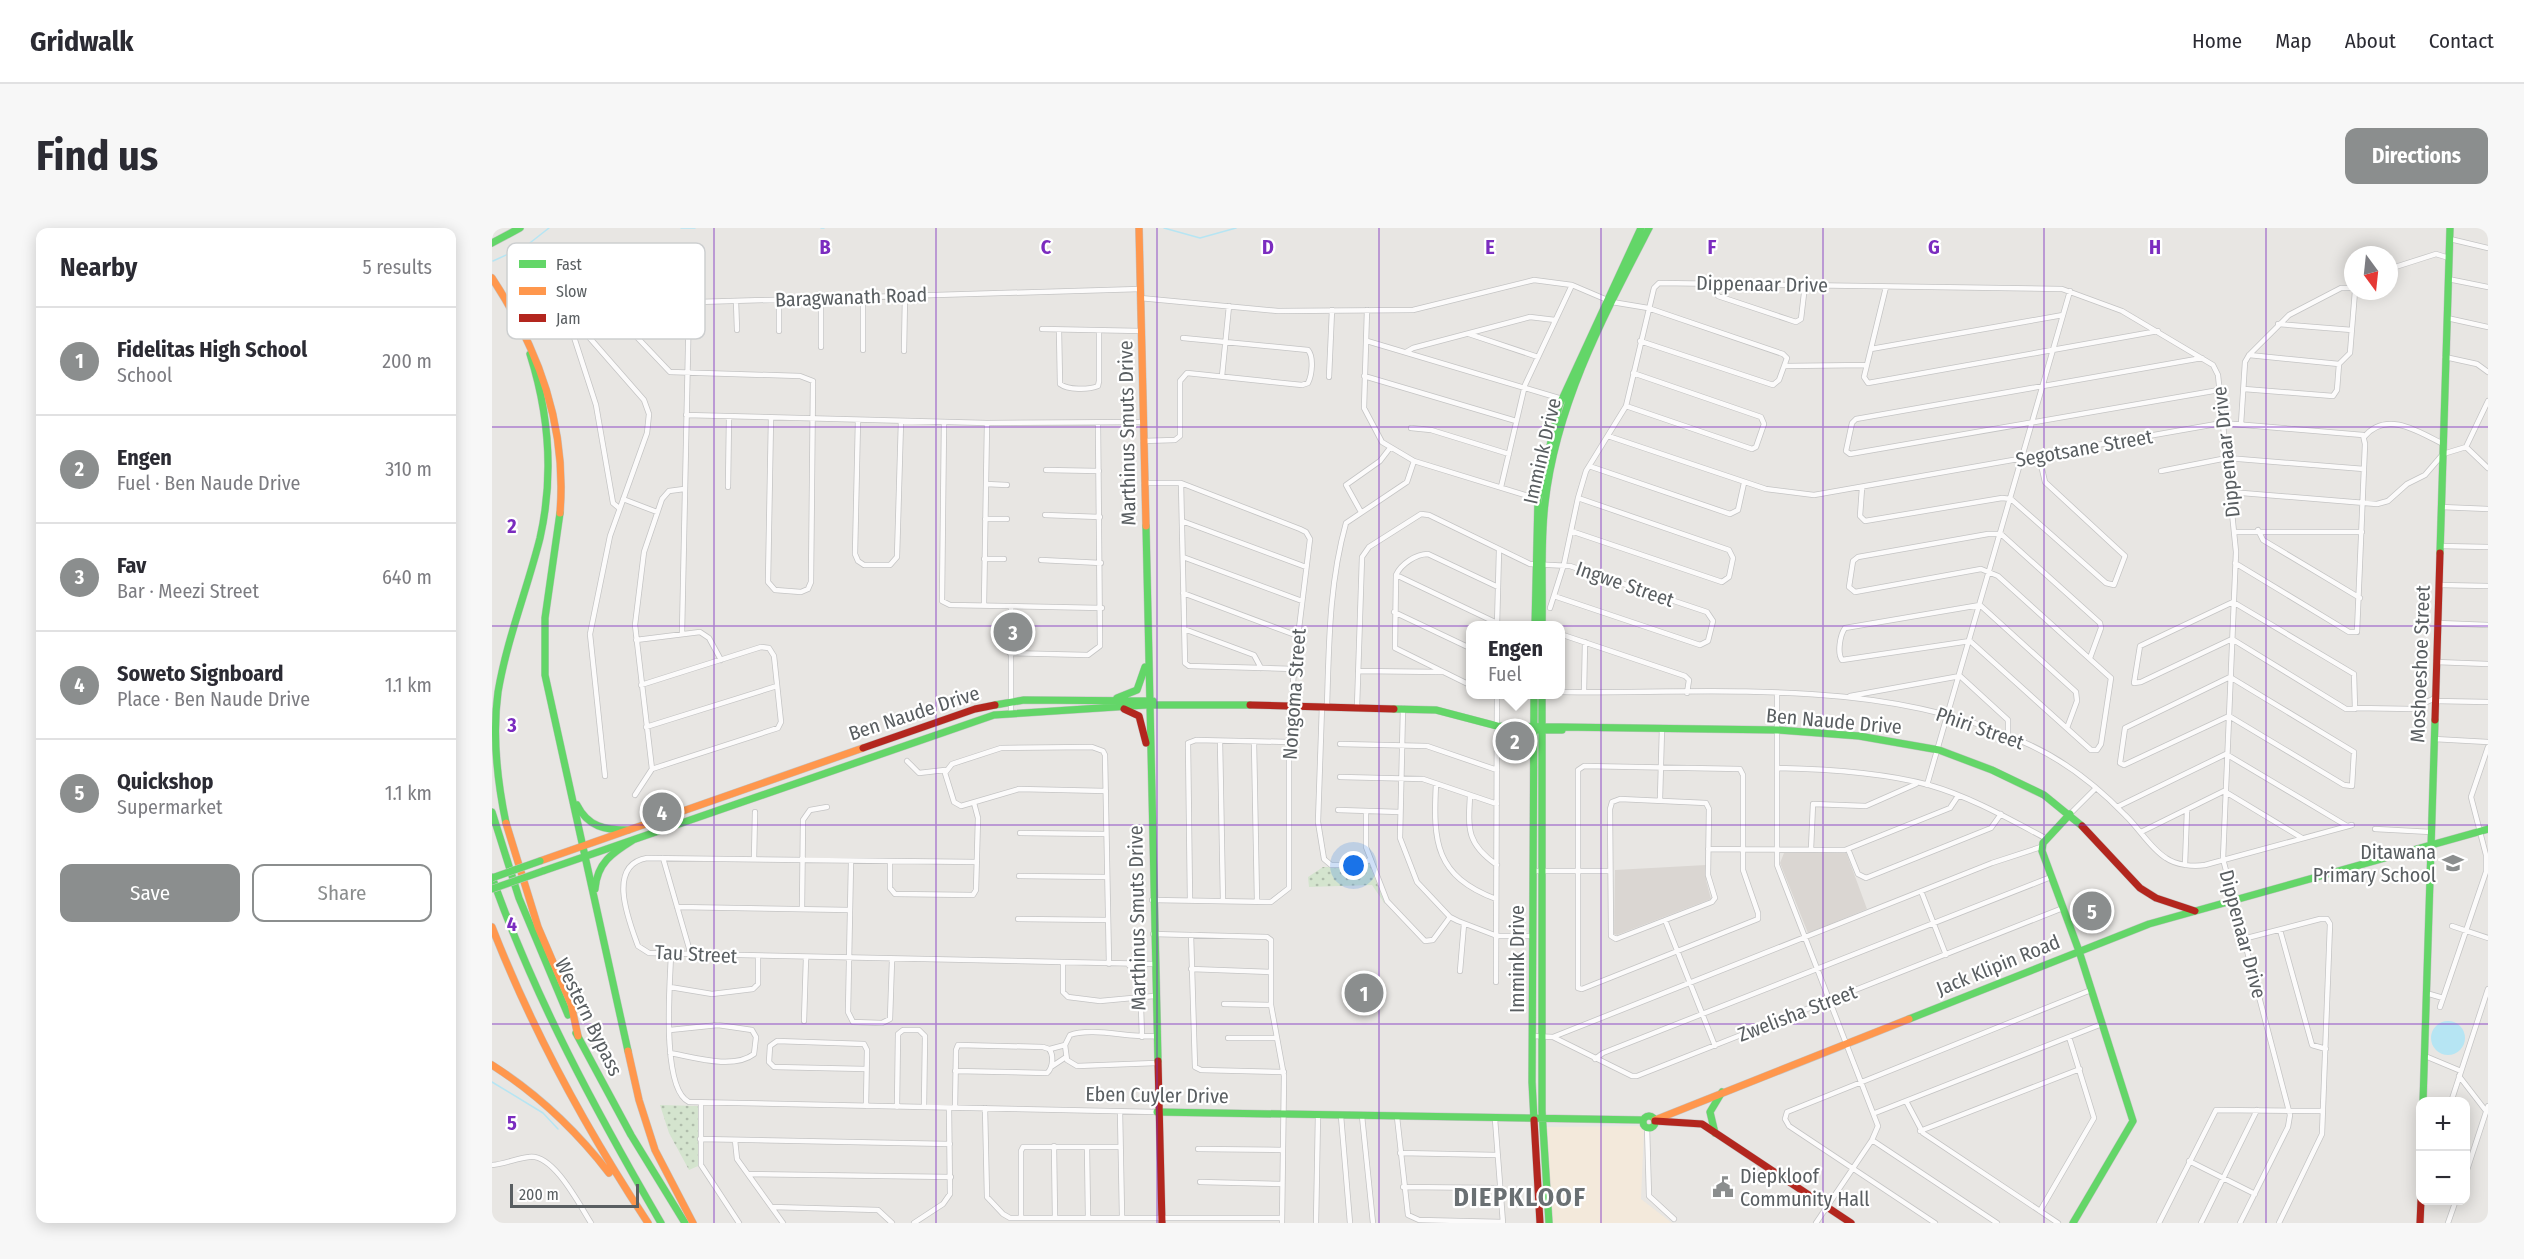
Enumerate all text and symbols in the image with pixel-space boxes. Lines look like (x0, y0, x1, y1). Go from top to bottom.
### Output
text: Gridwalk (30, 25, 134, 58)
text: Home (2192, 28, 2242, 54)
text: Map (2275, 28, 2312, 54)
text: About (2345, 28, 2396, 54)
text: Contact (2429, 28, 2494, 54)
button: Directions (2345, 128, 2488, 184)
text: Find us (36, 131, 158, 181)
text: B (819, 235, 831, 259)
text: C (1041, 235, 1052, 259)
text: D (1262, 235, 1274, 259)
text: E (1485, 235, 1495, 259)
text: F (1708, 235, 1717, 259)
text: G (1928, 235, 1940, 259)
text: H (2149, 235, 2161, 259)
legend (507, 243, 705, 339)
north arrow (2344, 246, 2398, 300)
text: Nearby (60, 252, 137, 283)
text: 5 results (362, 255, 432, 279)
text: Fast (556, 255, 583, 274)
street label: Dippenaar Drive (1696, 271, 1828, 297)
text: Slow (556, 282, 587, 301)
street label: Baragwanath Road (774, 282, 928, 312)
text: Jam (556, 309, 581, 328)
text: Fidelitas High School (117, 336, 307, 363)
street label: Marthinus Smuts Drive (1113, 340, 1141, 526)
text: 1 (75, 349, 84, 373)
text: 200 m (382, 349, 432, 373)
text: School (117, 363, 172, 387)
street label: Dippenaar Drive (2207, 385, 2245, 519)
street label: Immink Drive (1518, 396, 1566, 506)
street label: Segotsane Street (2014, 424, 2155, 472)
text: Engen (117, 444, 172, 471)
text: 2 (75, 457, 84, 481)
text: 310 m (385, 457, 432, 481)
text: Fuel · Ben Naude Drive (117, 471, 300, 495)
text: 2 (506, 514, 517, 538)
text: Fav (117, 552, 146, 579)
street label: Ingwe Street (1573, 556, 1678, 612)
text: 3 (75, 565, 84, 589)
text: 640 m (382, 565, 432, 589)
text: Bar · Meezi Street (117, 579, 259, 603)
street label: Moshoeshoe Street (2405, 584, 2435, 743)
pin: 3 (994, 610, 1032, 654)
popup (1466, 621, 1565, 699)
street label: Nongoma Street (1277, 627, 1311, 761)
text: Engen (1488, 635, 1543, 662)
text: Soweto Signboard (117, 660, 284, 687)
text: Fuel (1488, 662, 1522, 686)
text: 4 (74, 673, 85, 697)
text: 1.1 km (385, 673, 432, 697)
street label: Ben Naude Drive (846, 681, 982, 745)
text: Place · Ben Naude Drive (117, 687, 310, 711)
street label: Phiri Street (1933, 702, 2028, 754)
street label: Ben Naude Drive (1765, 703, 1903, 739)
text: 3 (506, 713, 517, 737)
pin: 2 (1496, 718, 1534, 764)
text: Quickshop (117, 768, 214, 795)
text: 5 (75, 781, 84, 805)
text: 1.1 km (385, 781, 432, 805)
pin: 4 (642, 790, 682, 834)
text: Supermarket (117, 795, 223, 819)
street label: Marthinus Smuts Drive (1123, 825, 1151, 1011)
place label: Ditawana Primary School (2313, 840, 2436, 887)
your location (1339, 851, 1368, 880)
school or university icon: Ditawana Primary School (2441, 851, 2465, 875)
button: Save (60, 864, 240, 922)
button: Share (252, 864, 432, 922)
street label: Dippenaar Drive (2214, 867, 2272, 1001)
pin: 5 (2072, 888, 2112, 934)
street label: Immink Drive (1505, 905, 1529, 1013)
text: 4 (507, 912, 517, 936)
street label: Jack Klipin Road (1933, 929, 2063, 1001)
street label: Tau Street (654, 940, 738, 968)
street label: Western Bypass (550, 954, 628, 1080)
pin: 1 (1344, 970, 1384, 1016)
street label: Zwelisha Street (1734, 979, 1860, 1047)
street label: Eben Cuyler Drive (1085, 1082, 1229, 1108)
map controls (2416, 1097, 2470, 1205)
button: + (2416, 1097, 2470, 1151)
text: 5 (507, 1111, 517, 1135)
button: − (2416, 1151, 2470, 1205)
place label: Diepkloof Community Hall (1740, 1164, 1869, 1211)
public building icon: Diepkloof Community Hall (1711, 1175, 1735, 1199)
scale bar (510, 1181, 639, 1208)
district label: DIEPKLOOF (1454, 1182, 1586, 1213)
text: 200 m (519, 1185, 559, 1204)

